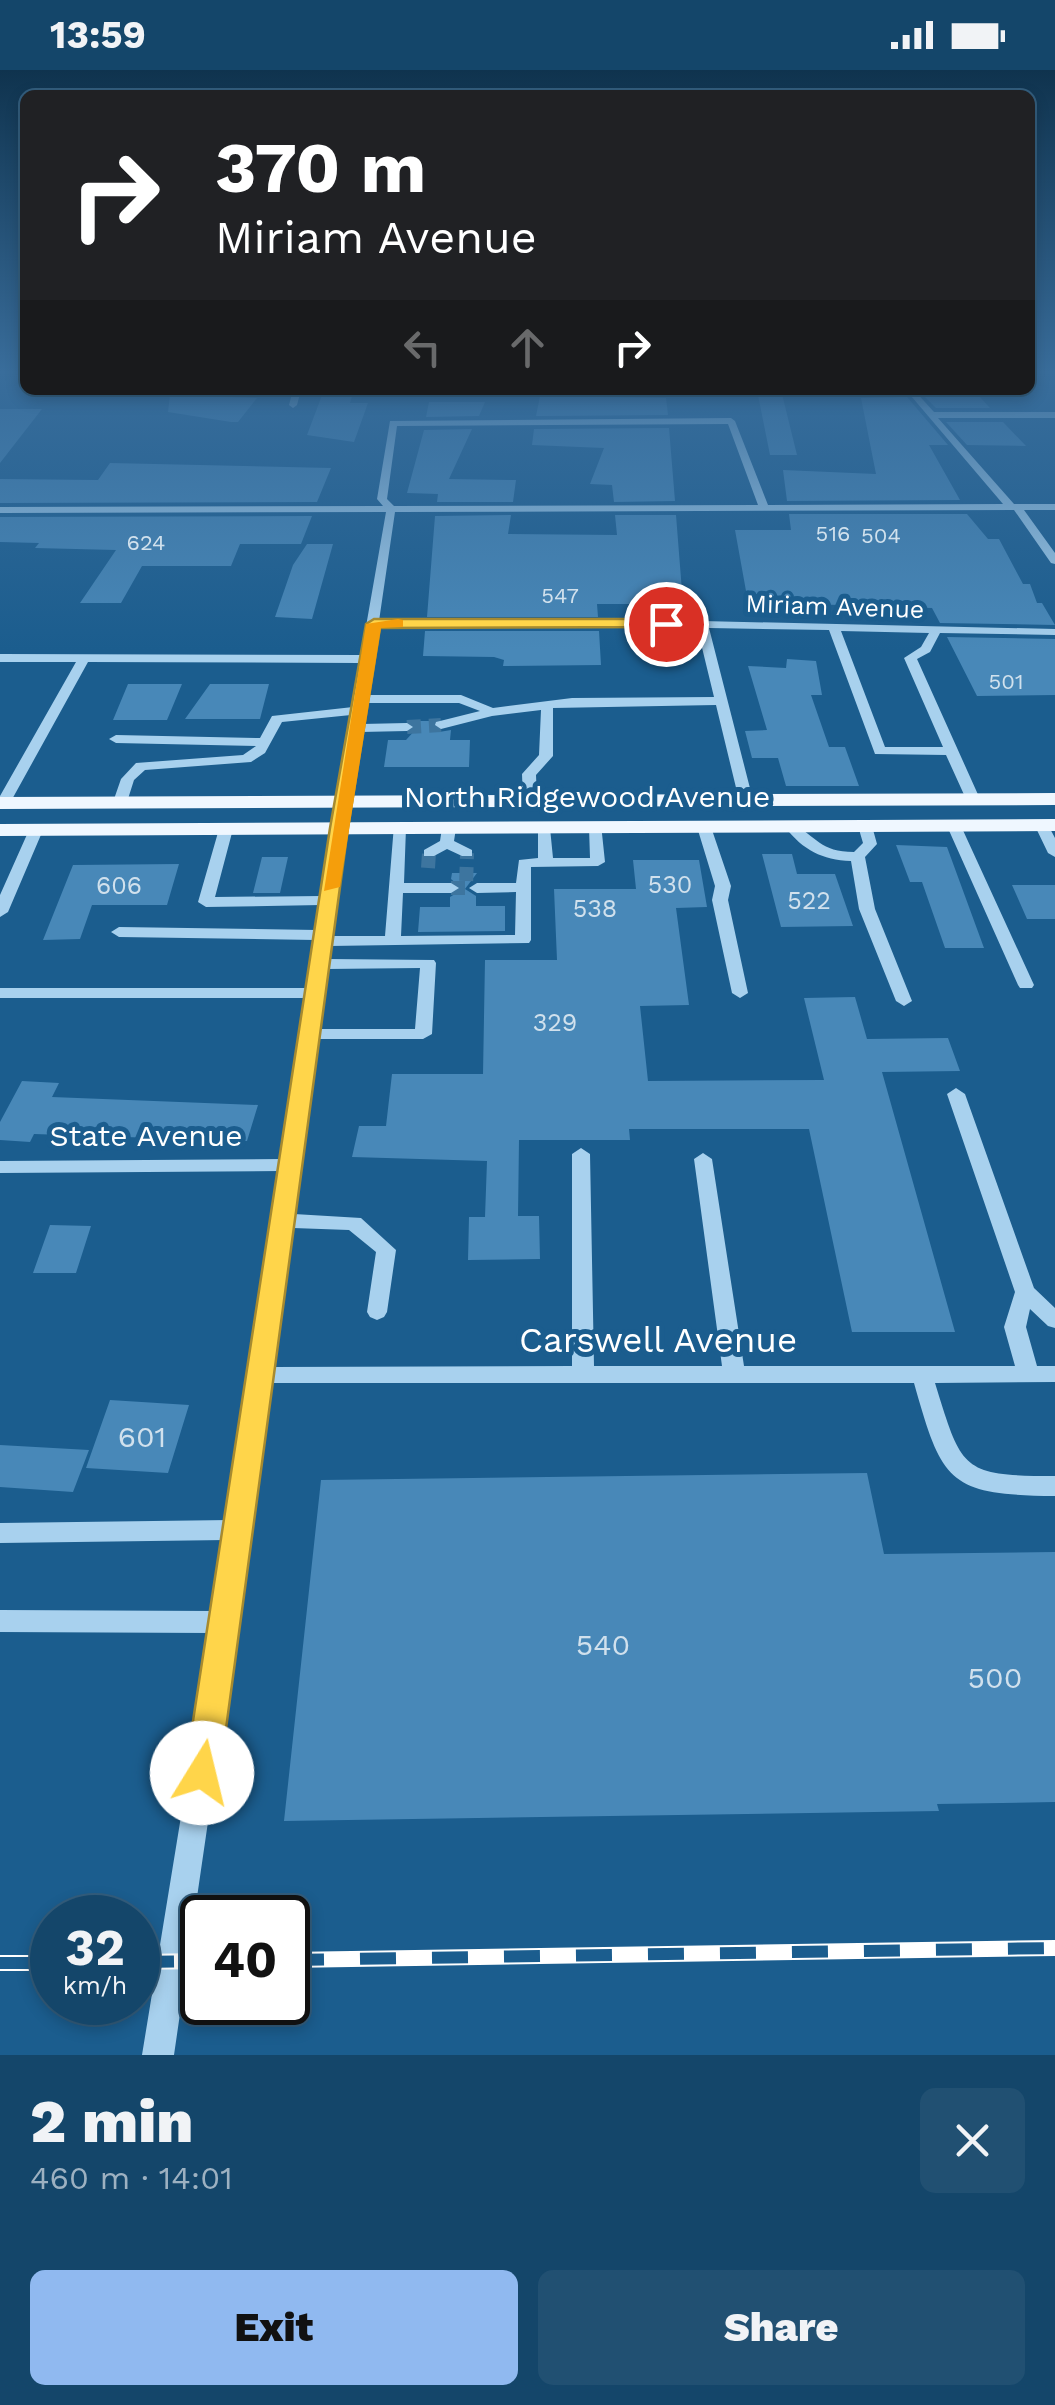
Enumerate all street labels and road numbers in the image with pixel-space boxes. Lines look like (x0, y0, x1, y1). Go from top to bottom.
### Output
street label: Miriam Avenue (745, 589, 925, 624)
street label: North Ridgewood Avenue (404, 779, 770, 814)
street label: State Avenue (49, 1118, 243, 1153)
street label: Carswell Avenue (519, 1319, 797, 1361)

